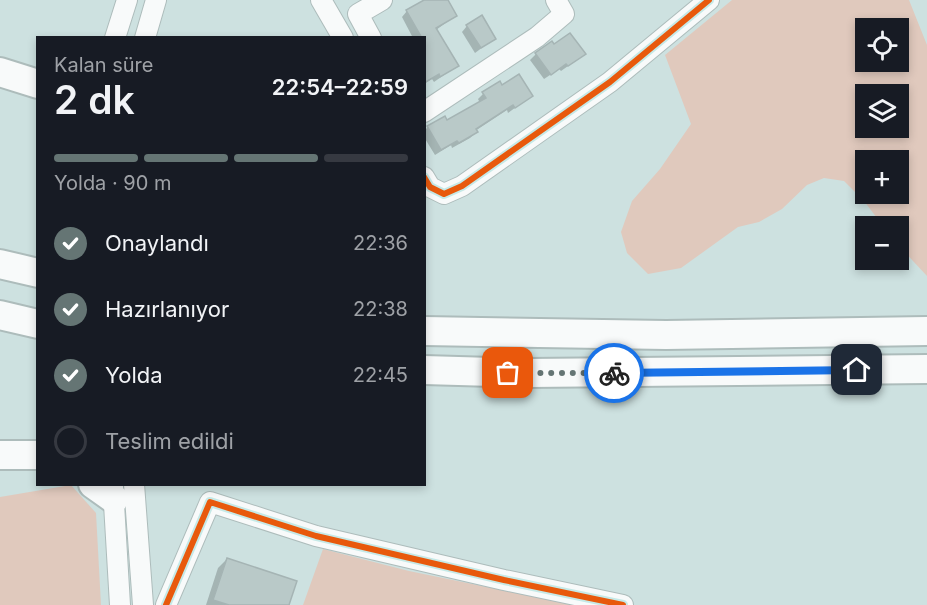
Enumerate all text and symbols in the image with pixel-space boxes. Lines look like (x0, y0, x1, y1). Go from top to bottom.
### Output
map controls (855, 18, 909, 270)
button: locate (855, 18, 909, 72)
text: Kalan süre (54, 53, 153, 77)
text: 22:54–22:59 (272, 74, 408, 100)
text: 2 dk (54, 76, 135, 123)
button: layers (855, 84, 909, 138)
button: + (855, 150, 909, 204)
text: Yolda · 90 m (54, 171, 172, 195)
button: − (855, 216, 909, 270)
icon: check (54, 227, 87, 260)
text: Onaylandı (105, 230, 209, 256)
text: 22:36 (353, 231, 408, 255)
icon: check (54, 293, 87, 326)
text: Hazırlanıyor (105, 296, 229, 322)
text: 22:38 (353, 297, 408, 321)
courier (584, 343, 644, 403)
pin (831, 344, 882, 395)
pin (482, 347, 533, 398)
icon: home (840, 353, 873, 386)
icon: bag (491, 356, 524, 389)
icon: bike (598, 357, 631, 390)
icon: check (54, 359, 87, 392)
text: Yolda (105, 362, 163, 388)
text: 22:45 (353, 363, 408, 387)
text: Teslim edildi (105, 428, 234, 454)

